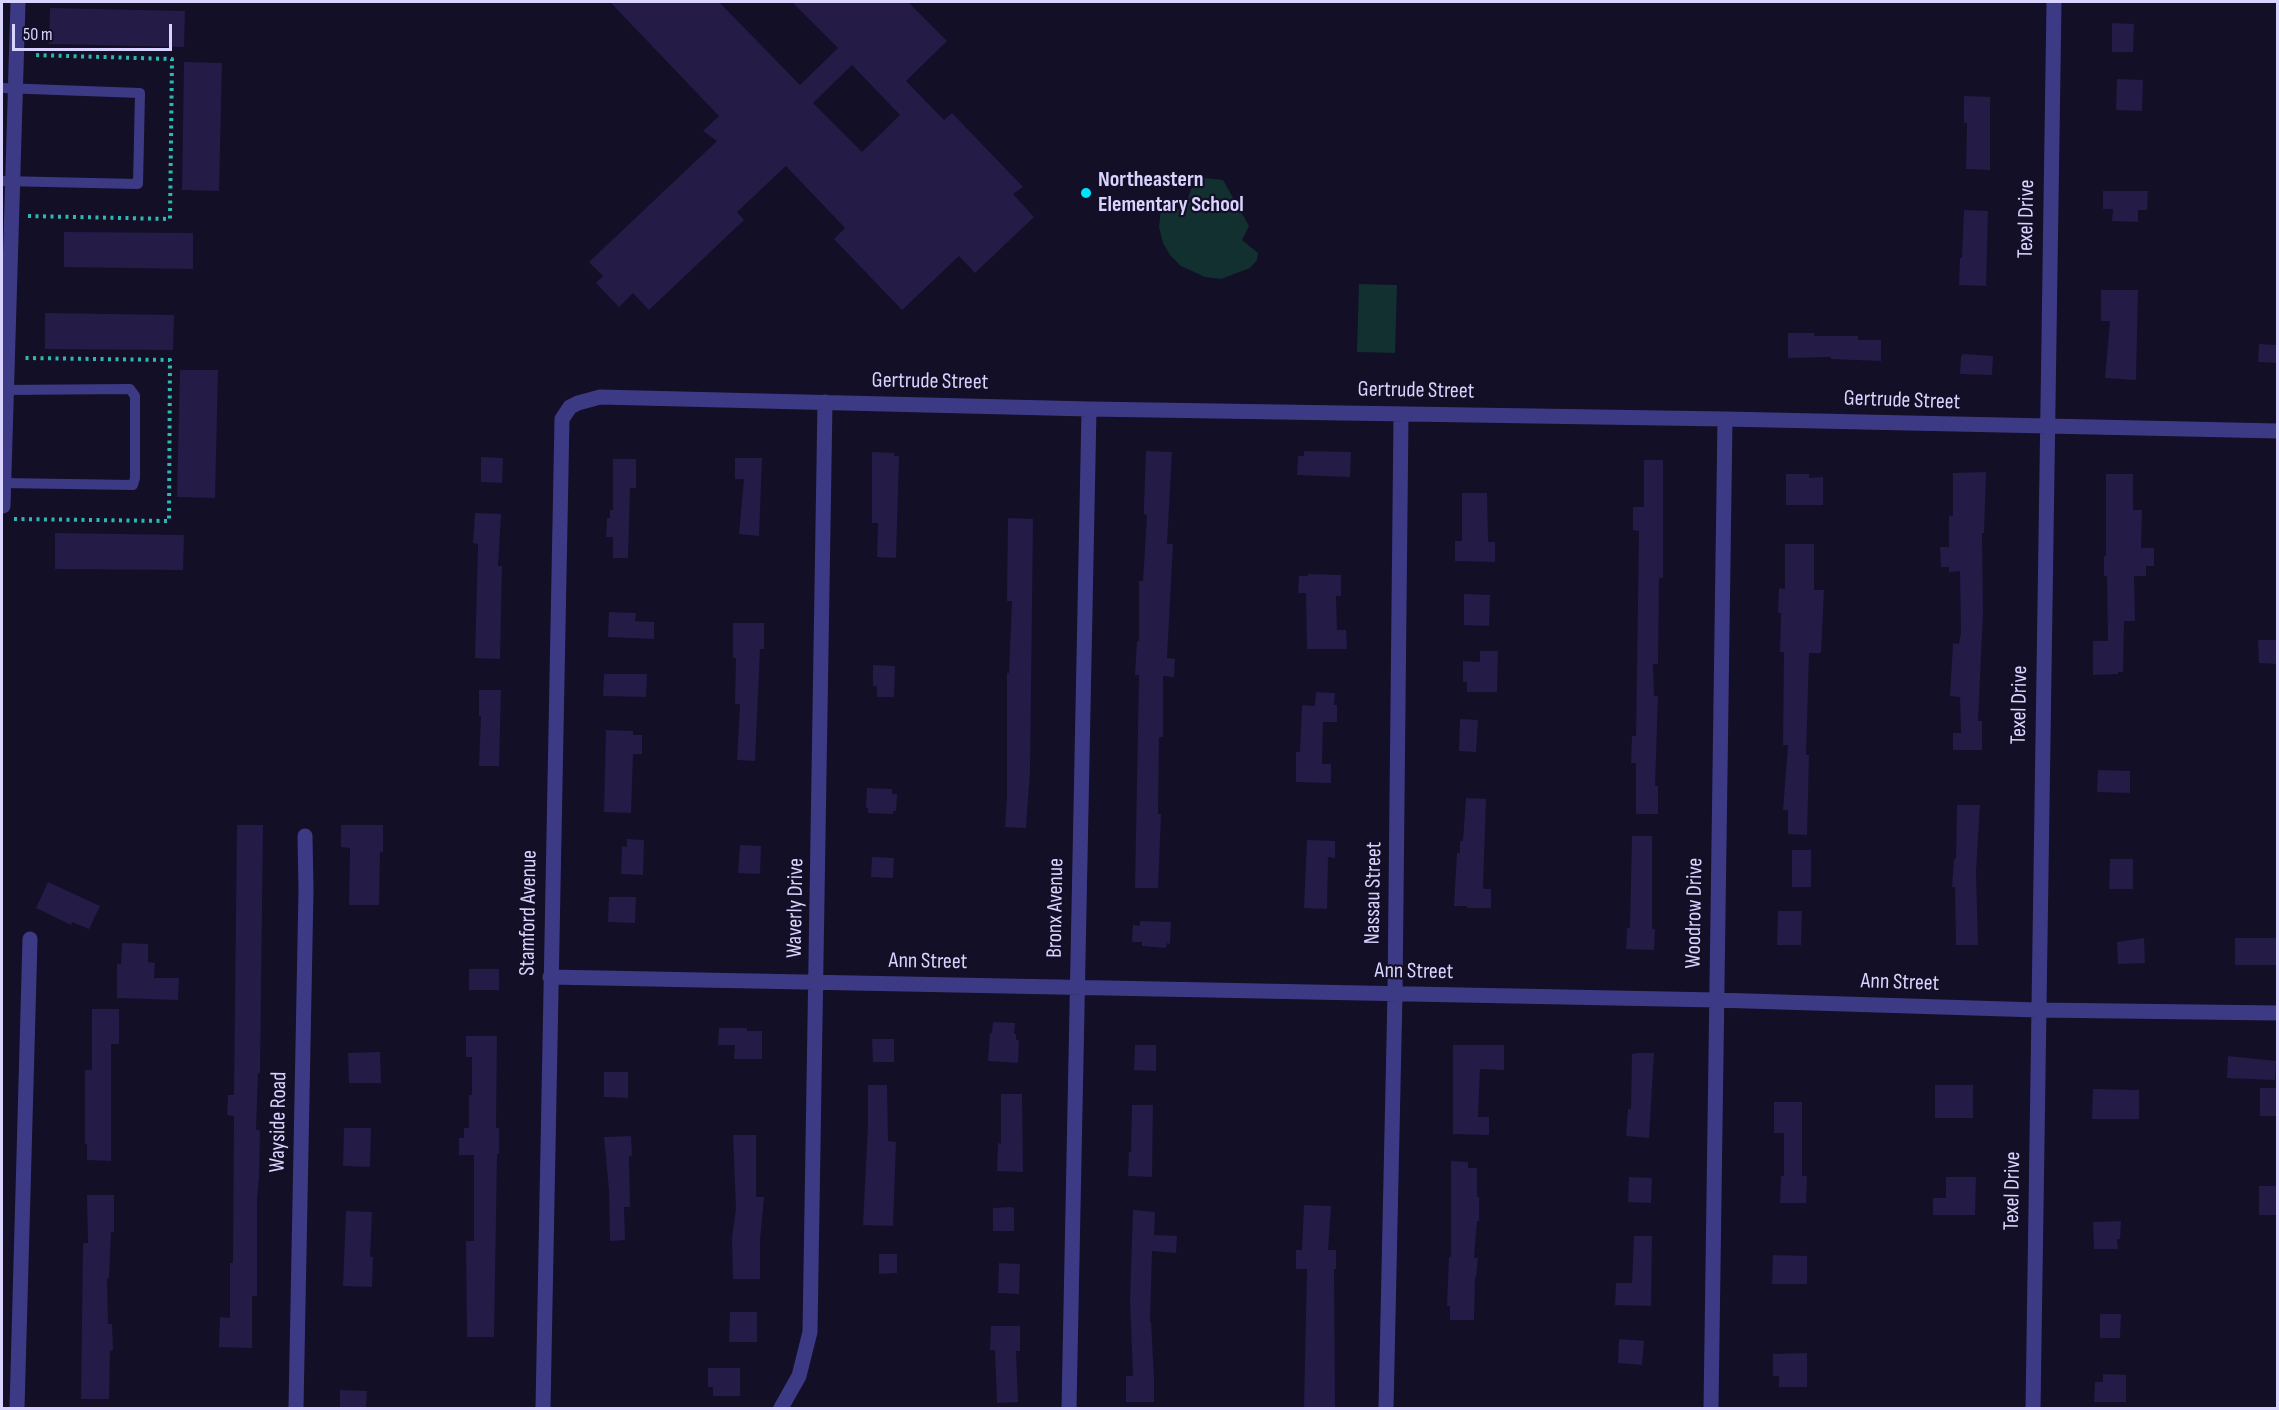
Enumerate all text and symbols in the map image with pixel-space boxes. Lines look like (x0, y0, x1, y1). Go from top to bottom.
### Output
scale bar (15, 12, 176, 50)
text: 50 m (23, 24, 53, 45)
place label: Northeastern Elementary School (1098, 167, 1244, 218)
street label: Texel Drive (2013, 179, 2041, 259)
marker: Northeastern Elementary School (1079, 186, 1093, 200)
street label: Gertrude Street (871, 368, 989, 396)
street label: Gertrude Street (1357, 377, 1475, 405)
street label: Gertrude Street (1843, 386, 1961, 416)
street label: Texel Drive (2006, 665, 2034, 745)
street label: Nassau Street (1360, 841, 1388, 945)
street label: Stamford Avenue (515, 850, 543, 976)
street label: Woodrow Drive (1681, 857, 1709, 969)
street label: Waverly Drive (782, 858, 810, 958)
street label: Bronx Avenue (1042, 858, 1070, 958)
street label: Ann Street (888, 948, 968, 976)
street label: Ann Street (1374, 958, 1454, 986)
street label: Ann Street (1860, 968, 1940, 998)
street label: Wayside Road (265, 1071, 293, 1173)
street label: Texel Drive (1999, 1151, 2027, 1231)

